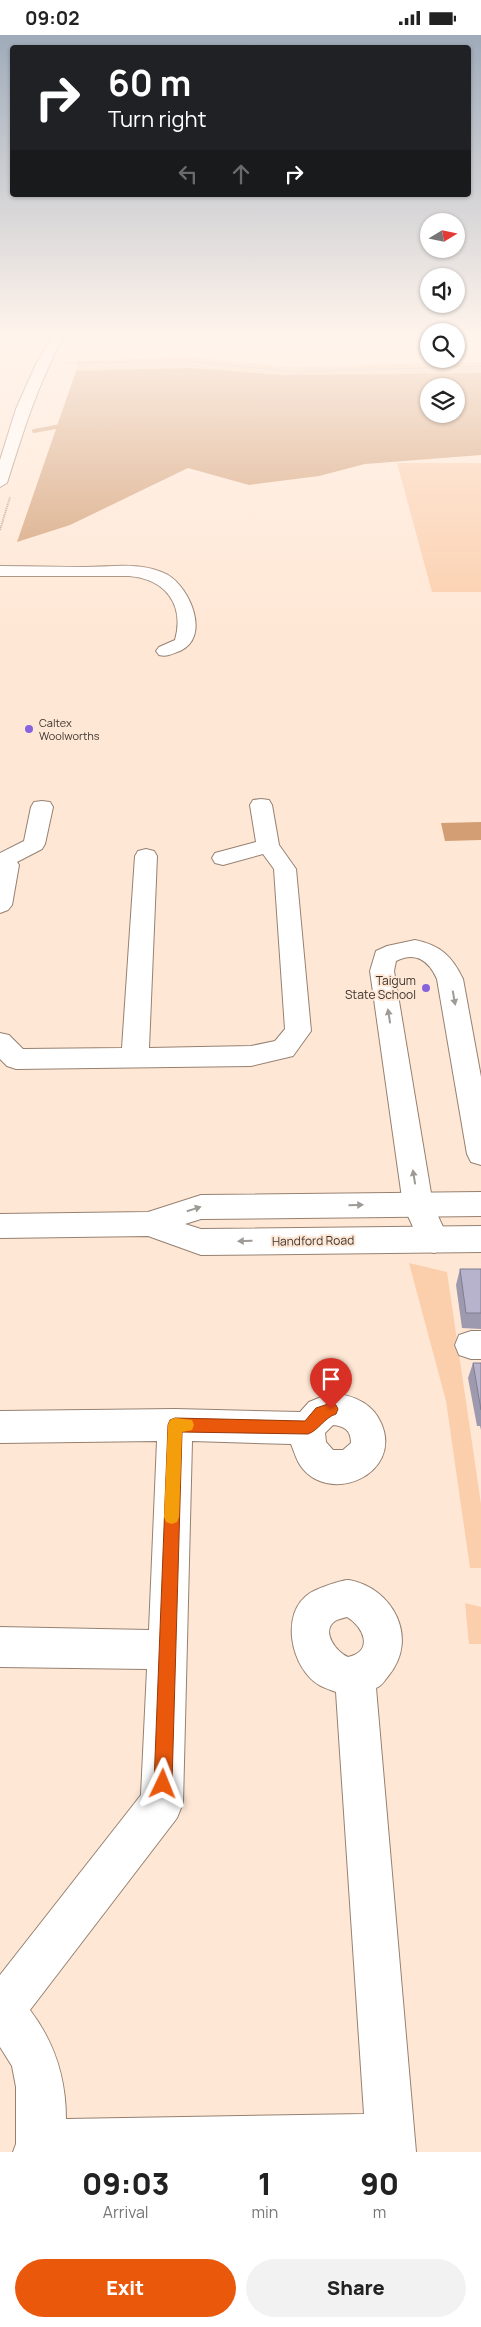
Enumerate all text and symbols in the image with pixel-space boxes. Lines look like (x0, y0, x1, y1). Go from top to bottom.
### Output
text: 09:02 (25, 5, 80, 31)
text: 60 m (108, 59, 191, 107)
icon: right (25, 65, 90, 130)
text: Turn right (108, 104, 206, 134)
icon: left (174, 160, 202, 188)
icon: ahead (227, 160, 255, 188)
icon: right (280, 160, 308, 188)
north arrow (420, 213, 465, 257)
map controls (420, 213, 465, 423)
button: sound (420, 268, 465, 313)
button: search (420, 323, 465, 368)
button: layers (420, 378, 465, 423)
place label: Caltex Woolworths (39, 715, 100, 743)
marker: Caltex Woolworths (23, 723, 35, 735)
place label: Taigum State School (345, 972, 416, 1003)
marker: Taigum State School (420, 982, 432, 994)
one-way arrow (450, 991, 458, 1007)
one-way arrow (384, 1008, 392, 1024)
one-way arrow (409, 1169, 417, 1185)
one-way arrow (349, 1201, 365, 1209)
one-way arrow (187, 1205, 202, 1213)
street label: Handford Road (272, 1231, 354, 1250)
one-way arrow (237, 1237, 253, 1245)
pin (310, 1358, 352, 1409)
icon: arrive (317, 1365, 345, 1393)
position arrow (136, 1757, 188, 1809)
text: 09:03 (82, 2163, 169, 2204)
text: 1 (258, 2163, 272, 2204)
text: 90 (360, 2163, 399, 2204)
text: Arrival (103, 2201, 149, 2223)
text: min (251, 2201, 278, 2223)
text: m (373, 2201, 386, 2223)
button: Exit (15, 2259, 236, 2317)
button: Share (246, 2259, 466, 2317)

